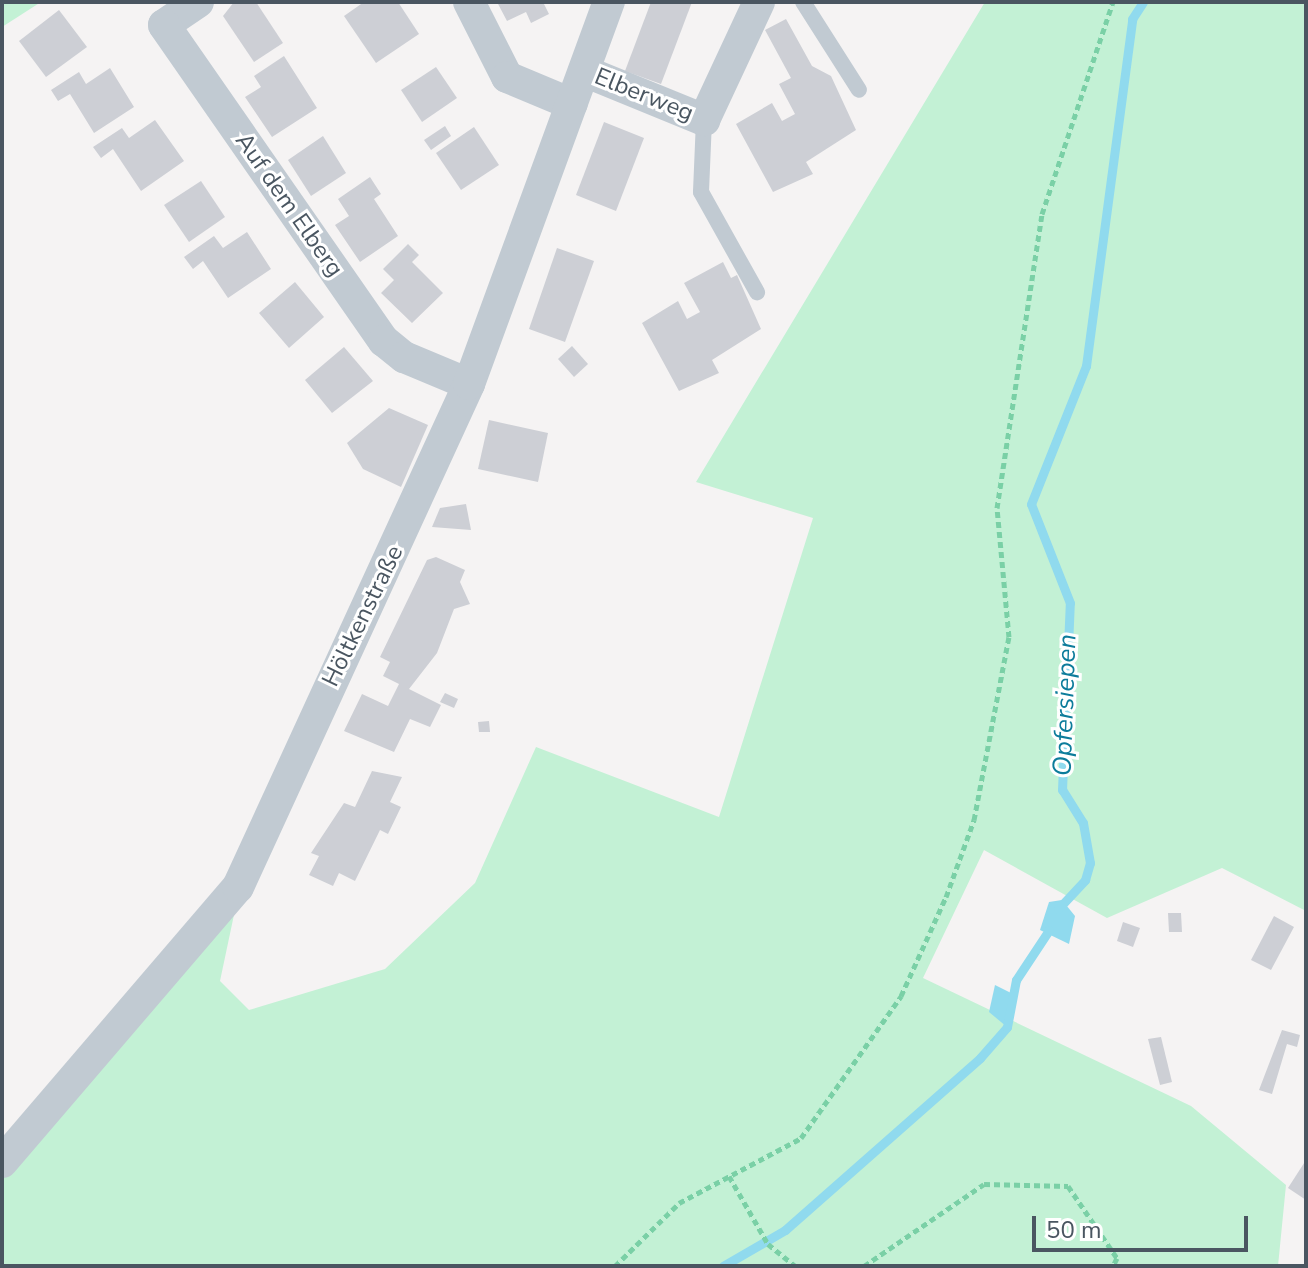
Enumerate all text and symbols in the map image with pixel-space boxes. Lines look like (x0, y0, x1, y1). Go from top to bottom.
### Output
street label: Elberweg (590, 62, 698, 128)
street label: Auf dem Elberg (229, 128, 349, 282)
street label: Höltkenstraße (316, 541, 410, 691)
water label: Opfersiepen (1047, 633, 1083, 777)
scale bar (1036, 1200, 1252, 1250)
text: 50 m (1046, 1214, 1102, 1246)

